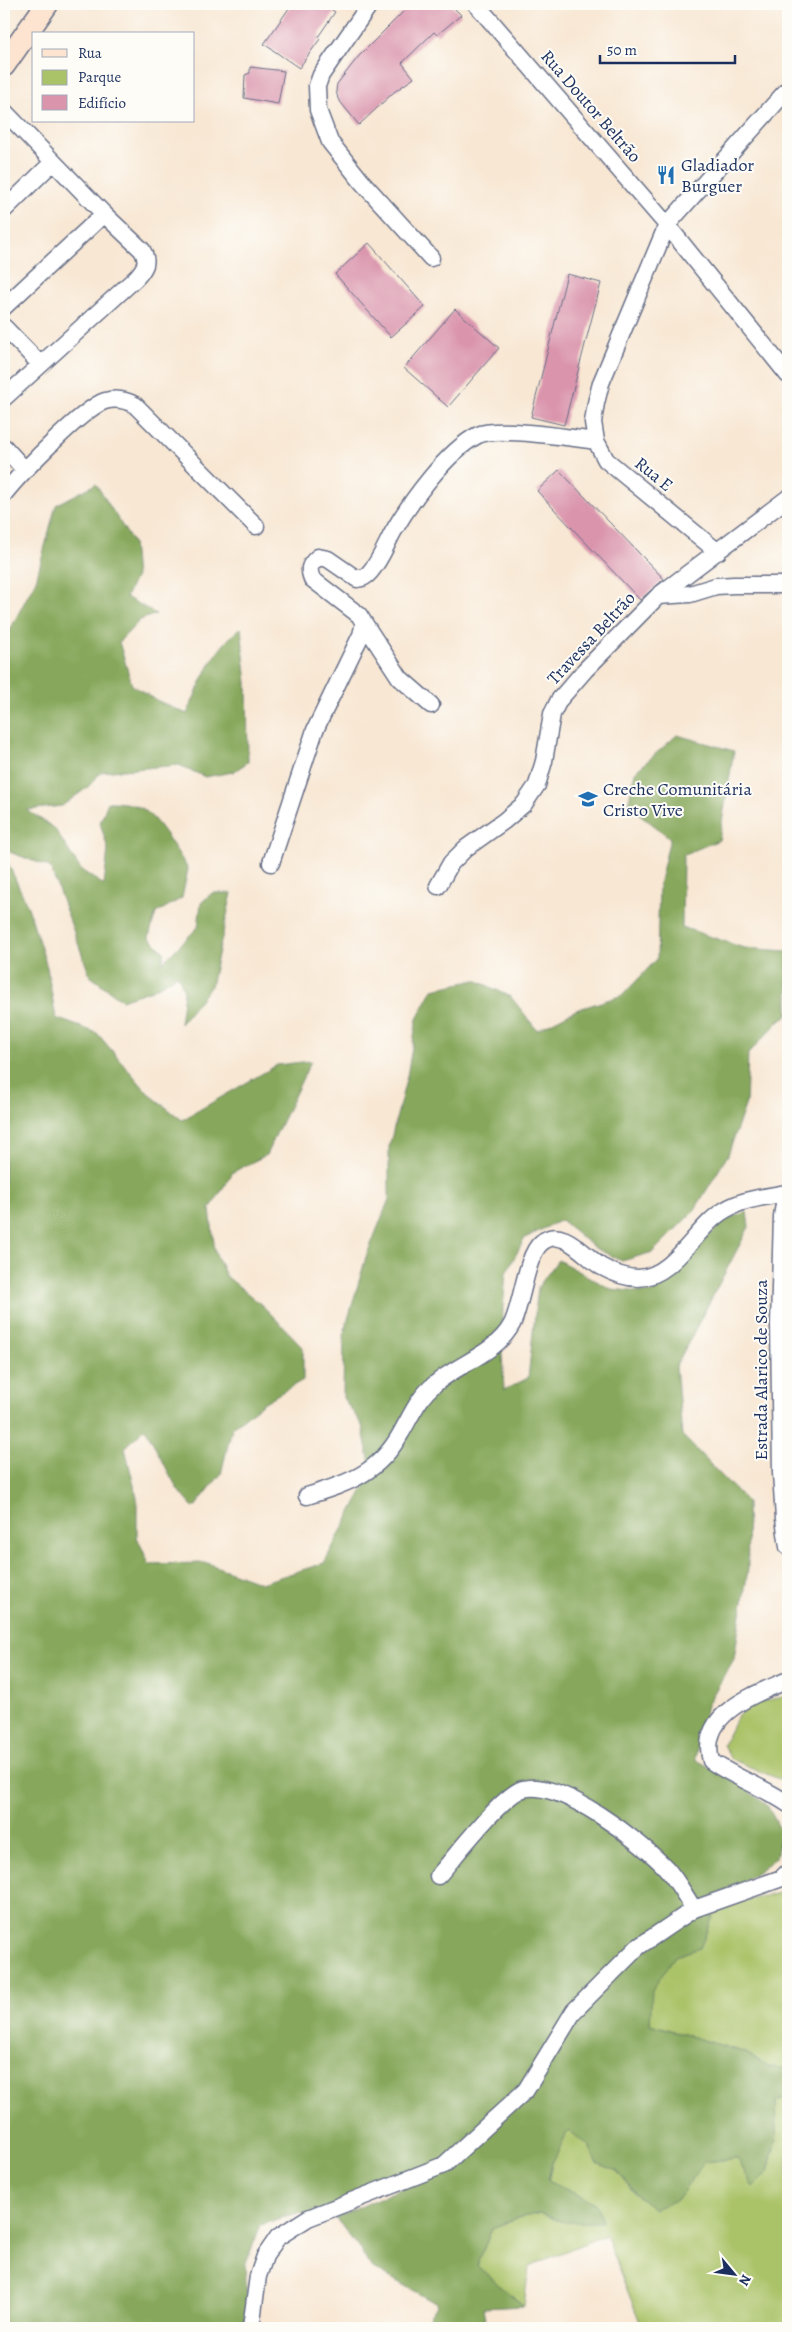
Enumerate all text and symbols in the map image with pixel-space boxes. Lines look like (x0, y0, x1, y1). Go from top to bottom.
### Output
legend (32, 32, 195, 122)
scale bar (600, 32, 734, 64)
text: 50 m (607, 40, 637, 60)
text: Rua (78, 43, 102, 63)
street label: Rua Doutor Beltrão (535, 45, 647, 167)
text: Parque (78, 67, 121, 87)
text: Edifício (78, 93, 126, 113)
place label: Gladiador Burguer (681, 153, 754, 198)
restaurant icon: Gladiador Burguer (655, 164, 677, 186)
street label: Rua E (630, 451, 678, 497)
street label: Travessa Beltrão (542, 586, 640, 690)
place label: Creche Comunitária Cristo Vive (603, 777, 752, 822)
school or university icon: Creche Comunitária Cristo Vive (577, 788, 599, 810)
street label: Estrada Alarico de Souza (749, 1279, 773, 1461)
north arrow (710, 2250, 760, 2300)
text: N (734, 2271, 756, 2289)

